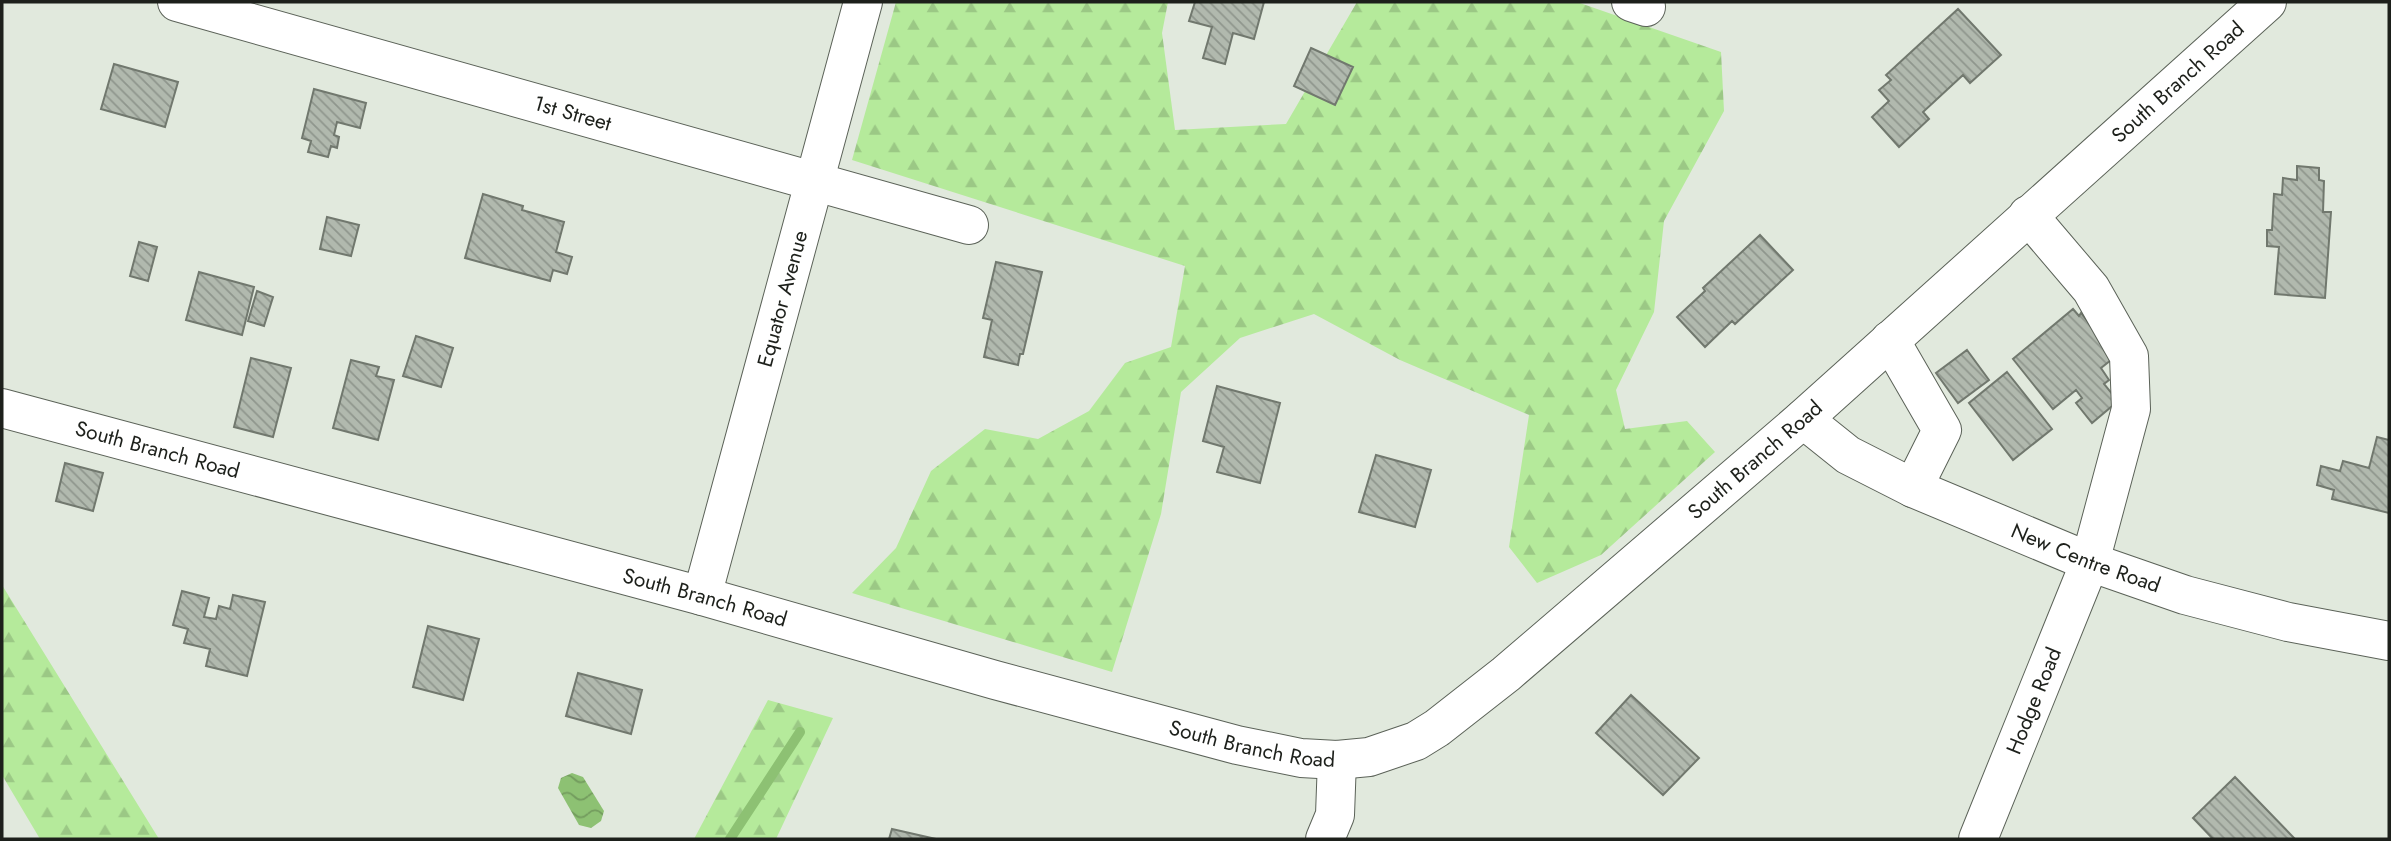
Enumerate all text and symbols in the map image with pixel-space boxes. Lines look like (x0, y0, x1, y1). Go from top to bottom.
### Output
street label: South Branch Road (2105, 14, 2251, 150)
street label: 1st Street (530, 88, 615, 139)
street label: Equator Avenue (750, 227, 815, 370)
street label: South Branch Road (1681, 393, 1829, 527)
street label: South Branch Road (72, 413, 243, 486)
street label: New Centre Road (2006, 516, 2164, 600)
street label: South Branch Road (619, 560, 791, 635)
street label: Hodge Road (1999, 643, 2069, 759)
street label: South Branch Road (1166, 712, 1336, 775)

